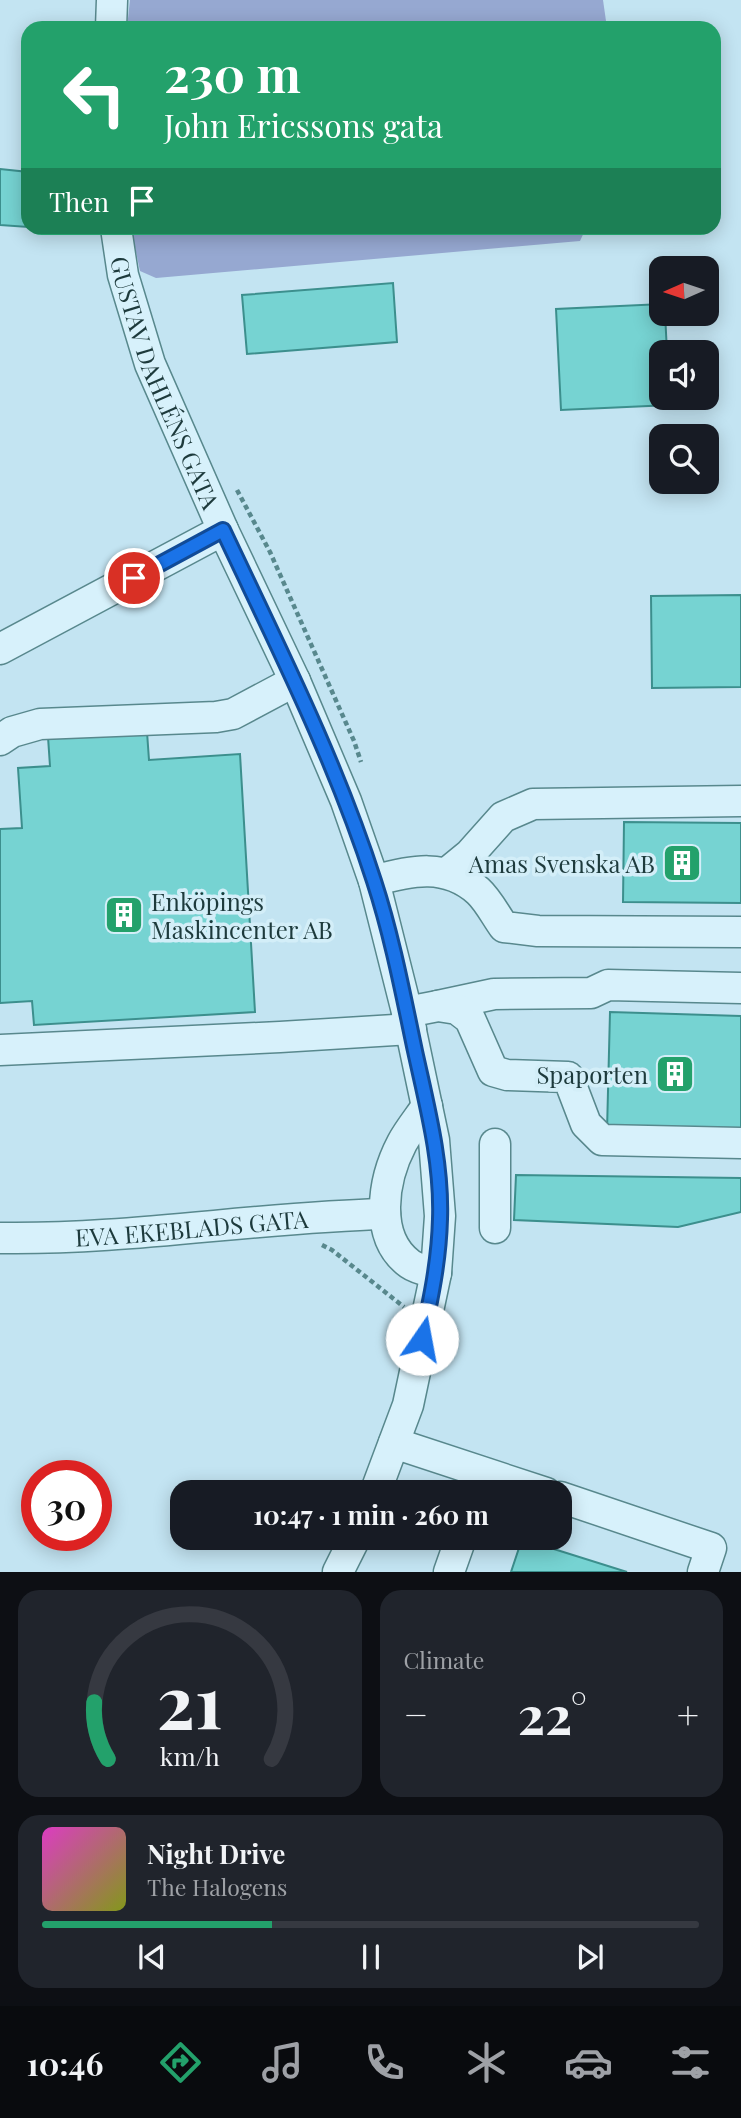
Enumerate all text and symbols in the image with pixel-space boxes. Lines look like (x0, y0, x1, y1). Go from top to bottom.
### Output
text: 230 m (164, 40, 301, 105)
icon: left (49, 49, 140, 140)
text: John Ericssons gata (164, 103, 443, 146)
icon: arrive (123, 182, 161, 220)
text: Then (49, 184, 109, 219)
street label: GUSTAV DAHLÉNS GATA (104, 254, 228, 515)
north arrow (649, 256, 719, 326)
map controls (649, 256, 719, 494)
button: sound (649, 340, 719, 410)
button: search (649, 424, 719, 494)
pin (104, 548, 164, 608)
icon: arrive (115, 559, 153, 597)
building icon: Amas Svenska AB (661, 842, 703, 884)
place label: Amas Svenska AB (468, 847, 655, 879)
place label: Enköpings Maskincenter AB (151, 885, 333, 945)
building icon: Enköpings Maskincenter AB (103, 894, 145, 936)
building icon: Spaporten (654, 1053, 696, 1095)
place label: Spaporten (536, 1058, 648, 1090)
street label: EVA EKEBLADS GATA (74, 1202, 310, 1253)
position arrow (385, 1302, 459, 1376)
speed limit sign: 30 (21, 1460, 112, 1551)
text: 10:47 · 1 min · 260 m (253, 1497, 489, 1532)
text: Climate (404, 1644, 484, 1675)
text: 21 (157, 1651, 223, 1748)
text: 22° (518, 1679, 587, 1748)
text: − (404, 1688, 428, 1739)
text: + (677, 1688, 699, 1739)
text: km/h (160, 1739, 220, 1772)
text: Night Drive (147, 1836, 285, 1871)
text: The Halogens (147, 1871, 287, 1902)
icon: previous (133, 1938, 171, 1976)
icon: pause (352, 1938, 390, 1976)
icon: next (571, 1938, 609, 1976)
icon: directions (156, 2038, 205, 2087)
icon: music (258, 2038, 307, 2087)
icon: phone (360, 2038, 409, 2087)
icon: climate (462, 2038, 511, 2087)
icon: car (564, 2038, 613, 2087)
icon: filters (666, 2038, 715, 2087)
text: 10:46 (26, 2041, 103, 2084)

